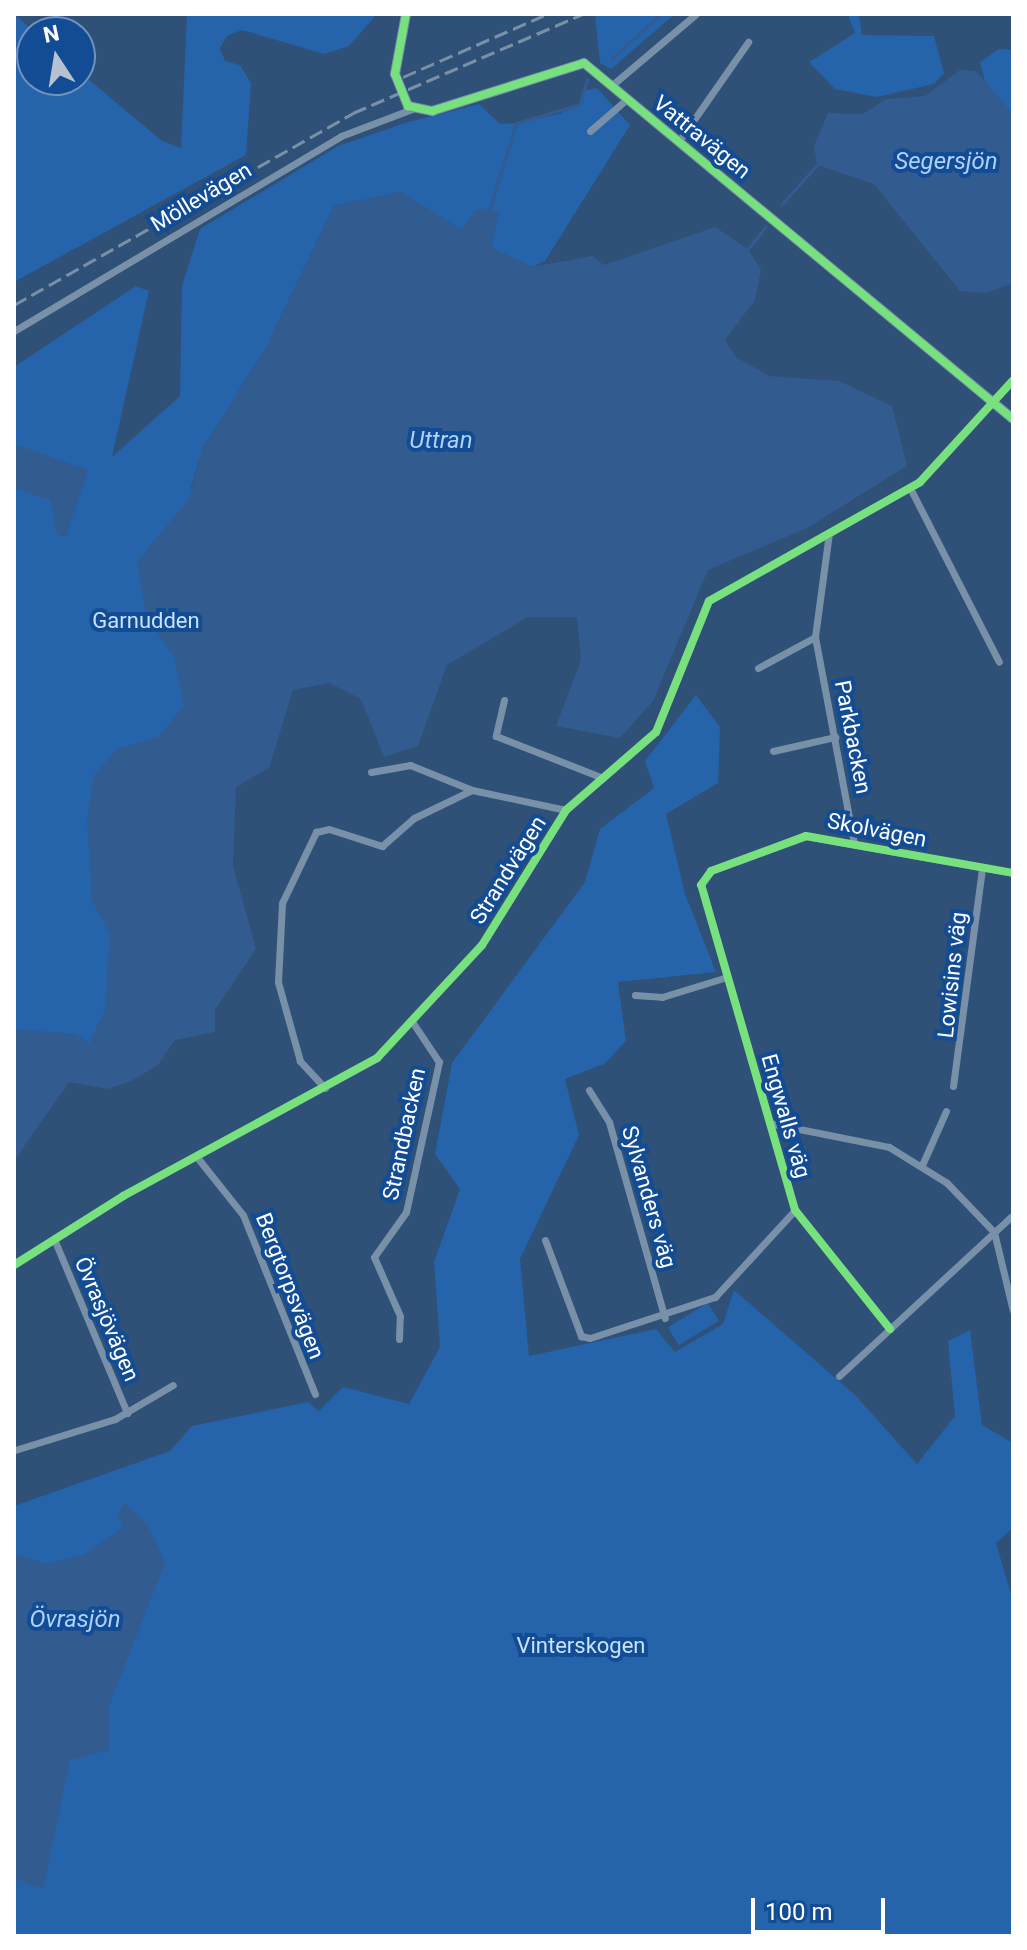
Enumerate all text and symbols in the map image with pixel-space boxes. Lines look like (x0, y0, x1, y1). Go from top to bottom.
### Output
north arrow (16, 16, 96, 96)
text: N (41, 20, 62, 48)
street label: Vattravägen (648, 90, 756, 184)
water label: Segersjön (894, 148, 998, 176)
street label: Möllevägen (146, 157, 256, 237)
water label: Uttran (409, 427, 473, 455)
park label: Garnudden (92, 608, 200, 634)
street label: Parkbacken (829, 678, 877, 796)
street label: Skolvägen (825, 807, 929, 853)
street label: Strandvägen (464, 811, 552, 929)
street label: Lowisins väg (932, 911, 972, 1039)
street label: Engwalls väg (756, 1051, 816, 1181)
street label: Strandbacken (377, 1066, 431, 1202)
street label: Sylvanders väg (616, 1123, 682, 1271)
street label: Bergtorpsvägen (250, 1209, 330, 1363)
street label: Övrasjövägen (69, 1253, 145, 1385)
water label: Övrasjön (29, 1606, 121, 1634)
park label: Vinterskogen (516, 1633, 646, 1659)
scale bar (755, 1882, 889, 1932)
text: 100 m (765, 1898, 832, 1926)

